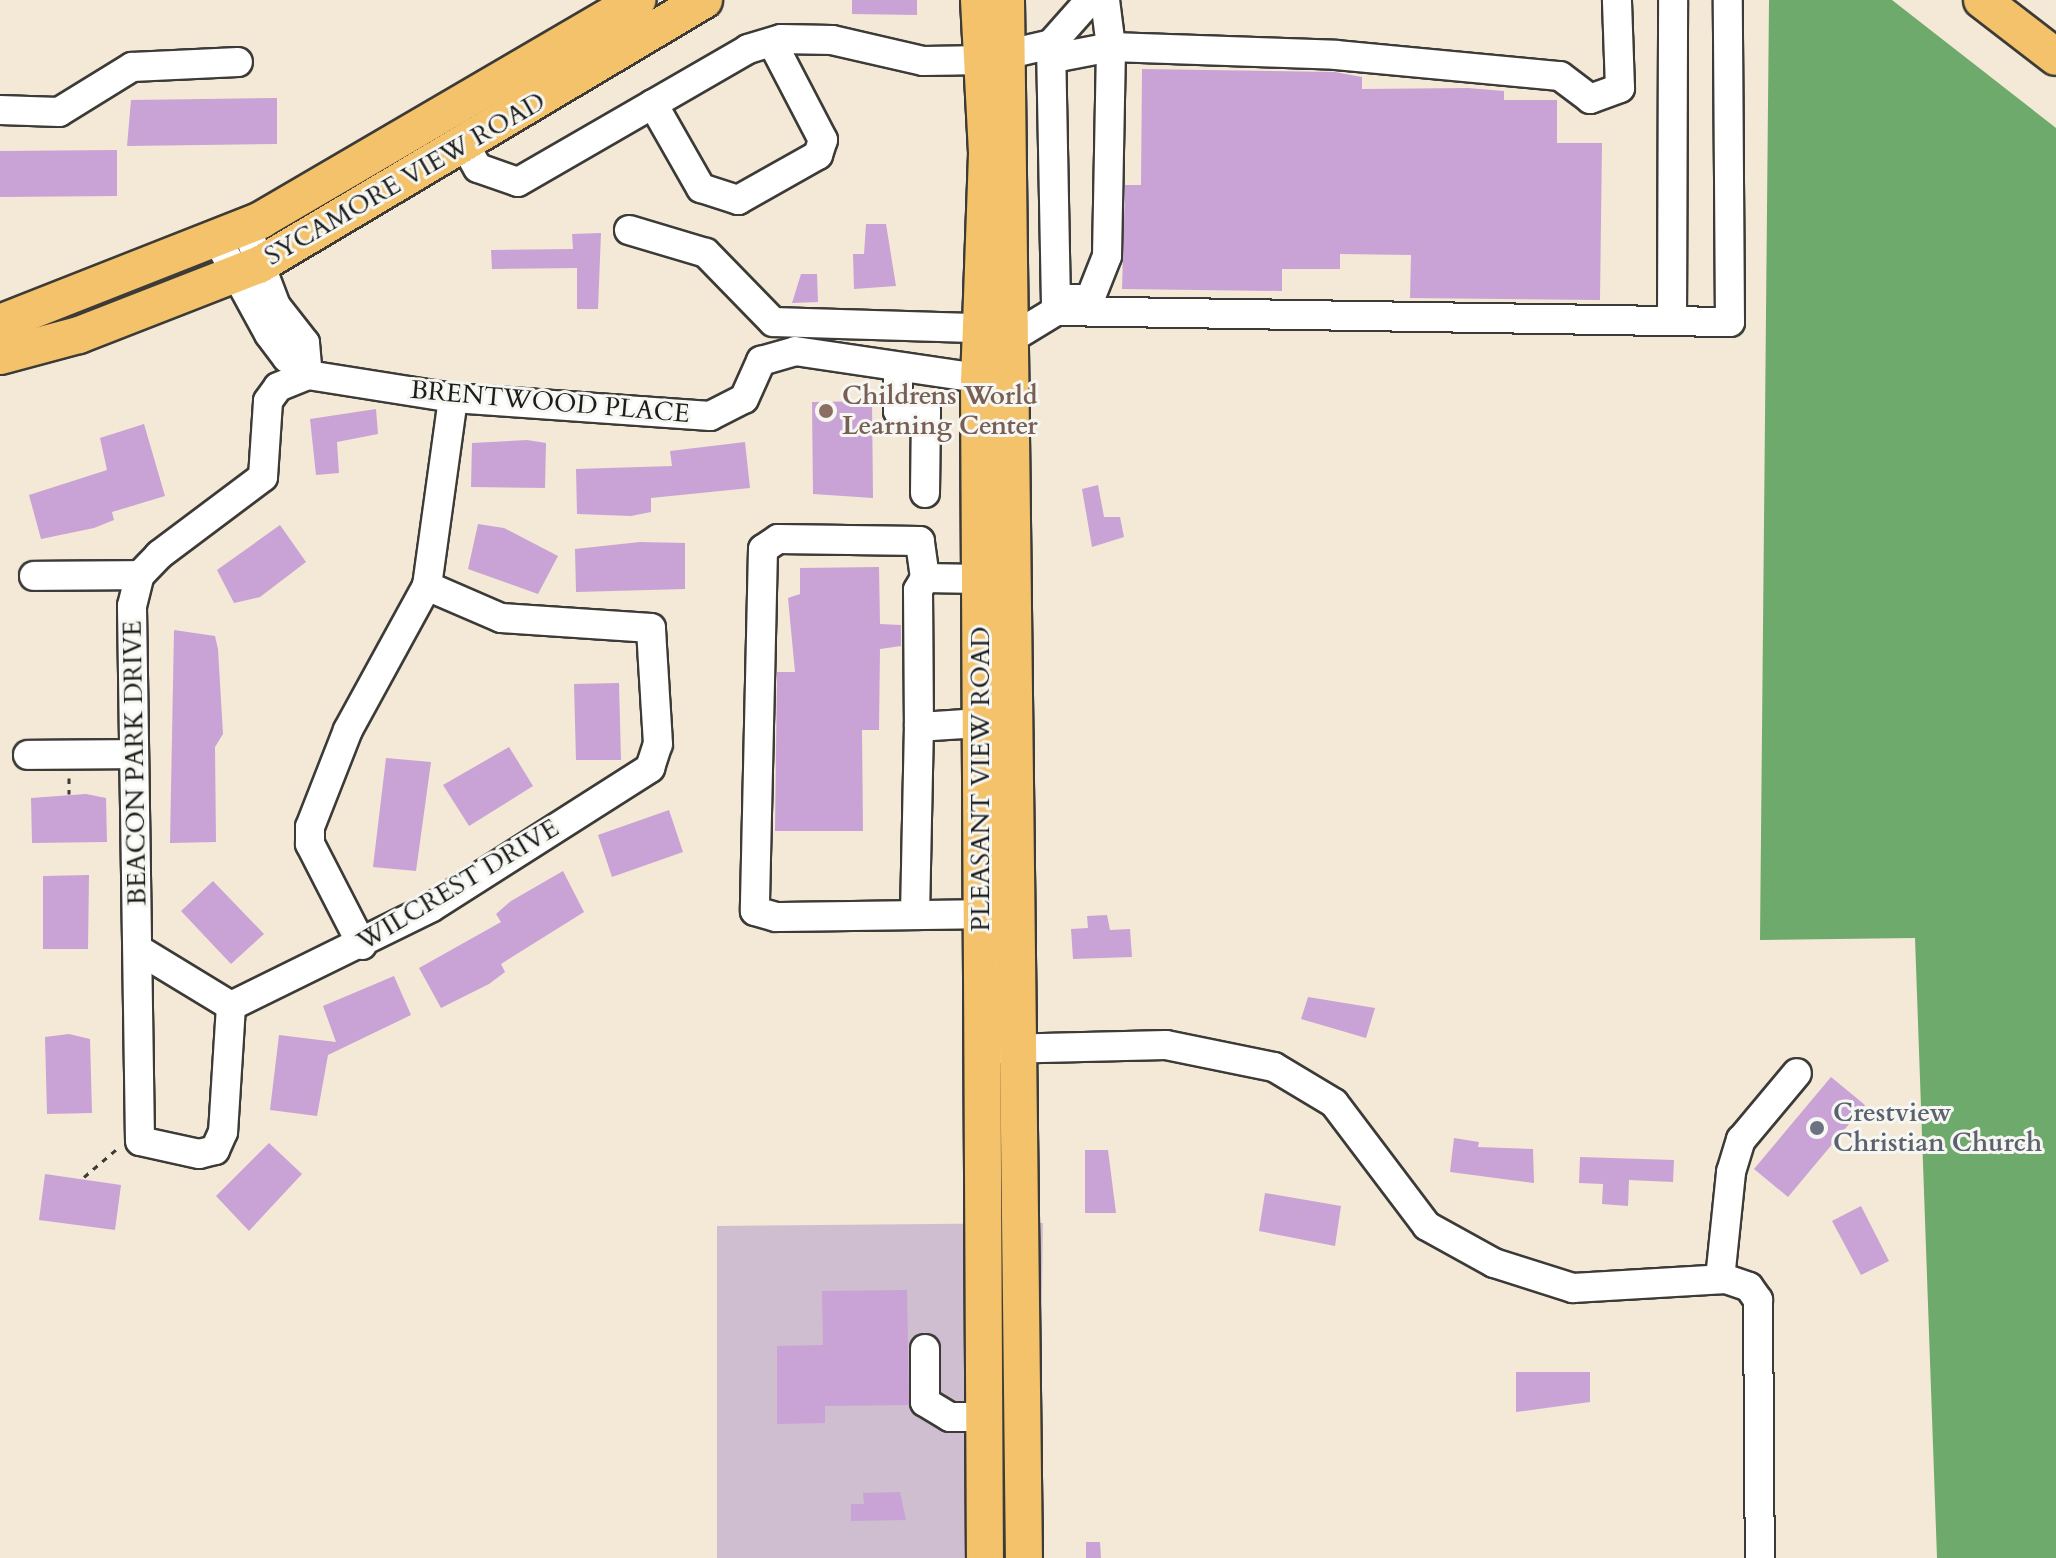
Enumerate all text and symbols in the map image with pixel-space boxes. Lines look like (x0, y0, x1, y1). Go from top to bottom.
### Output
street label: SYCAMORE VIEW ROAD (259, 86, 551, 272)
street label: BRENTWOOD PLACE (409, 374, 691, 430)
place label: Childrens World Learning Center (842, 380, 1038, 442)
marker: Childrens World Learning Center (817, 402, 835, 420)
street label: BEACON PARK DRIVE (117, 620, 153, 906)
street label: PLEASANT VIEW ROAD (965, 626, 997, 932)
street label: WILCREST DRIVE (352, 813, 564, 957)
place label: Crestview Christian Church (1833, 1097, 2042, 1158)
marker: Crestview Christian Church (1808, 1119, 1826, 1137)

